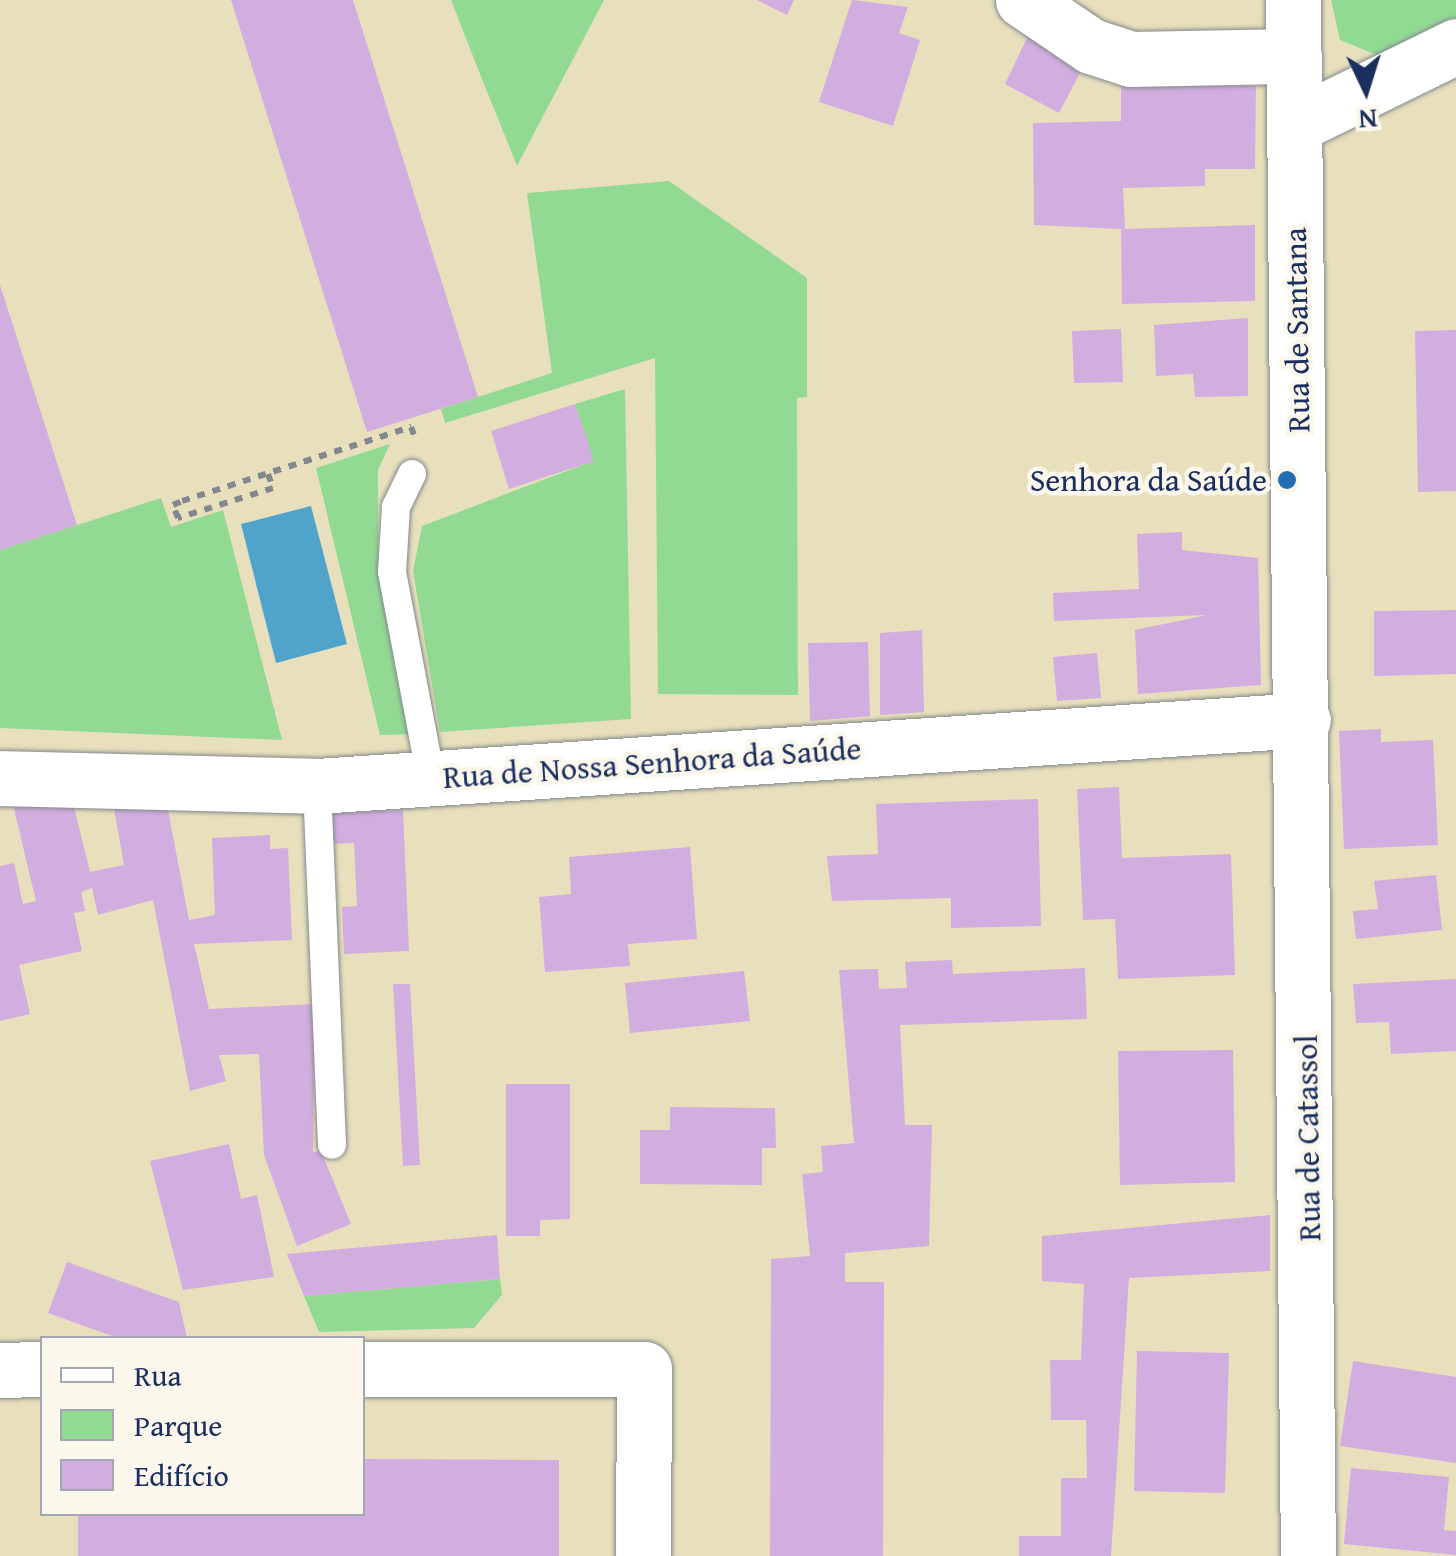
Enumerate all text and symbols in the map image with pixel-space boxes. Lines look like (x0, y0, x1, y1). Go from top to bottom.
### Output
north arrow (1316, 40, 1416, 140)
text: N (1357, 99, 1379, 142)
street label: Rua de Santana (1276, 227, 1318, 433)
place label: Senhora da Saúde (1030, 461, 1267, 499)
marker: Senhora da Saúde (1276, 469, 1298, 491)
street label: Rua de Nossa Senhora da Saúde (442, 729, 862, 797)
street label: Rua de Catassol (1287, 1034, 1329, 1242)
legend (40, 1336, 365, 1516)
text: Rua (134, 1353, 182, 1397)
text: Parque (134, 1403, 222, 1447)
text: Edifício (134, 1453, 229, 1497)

